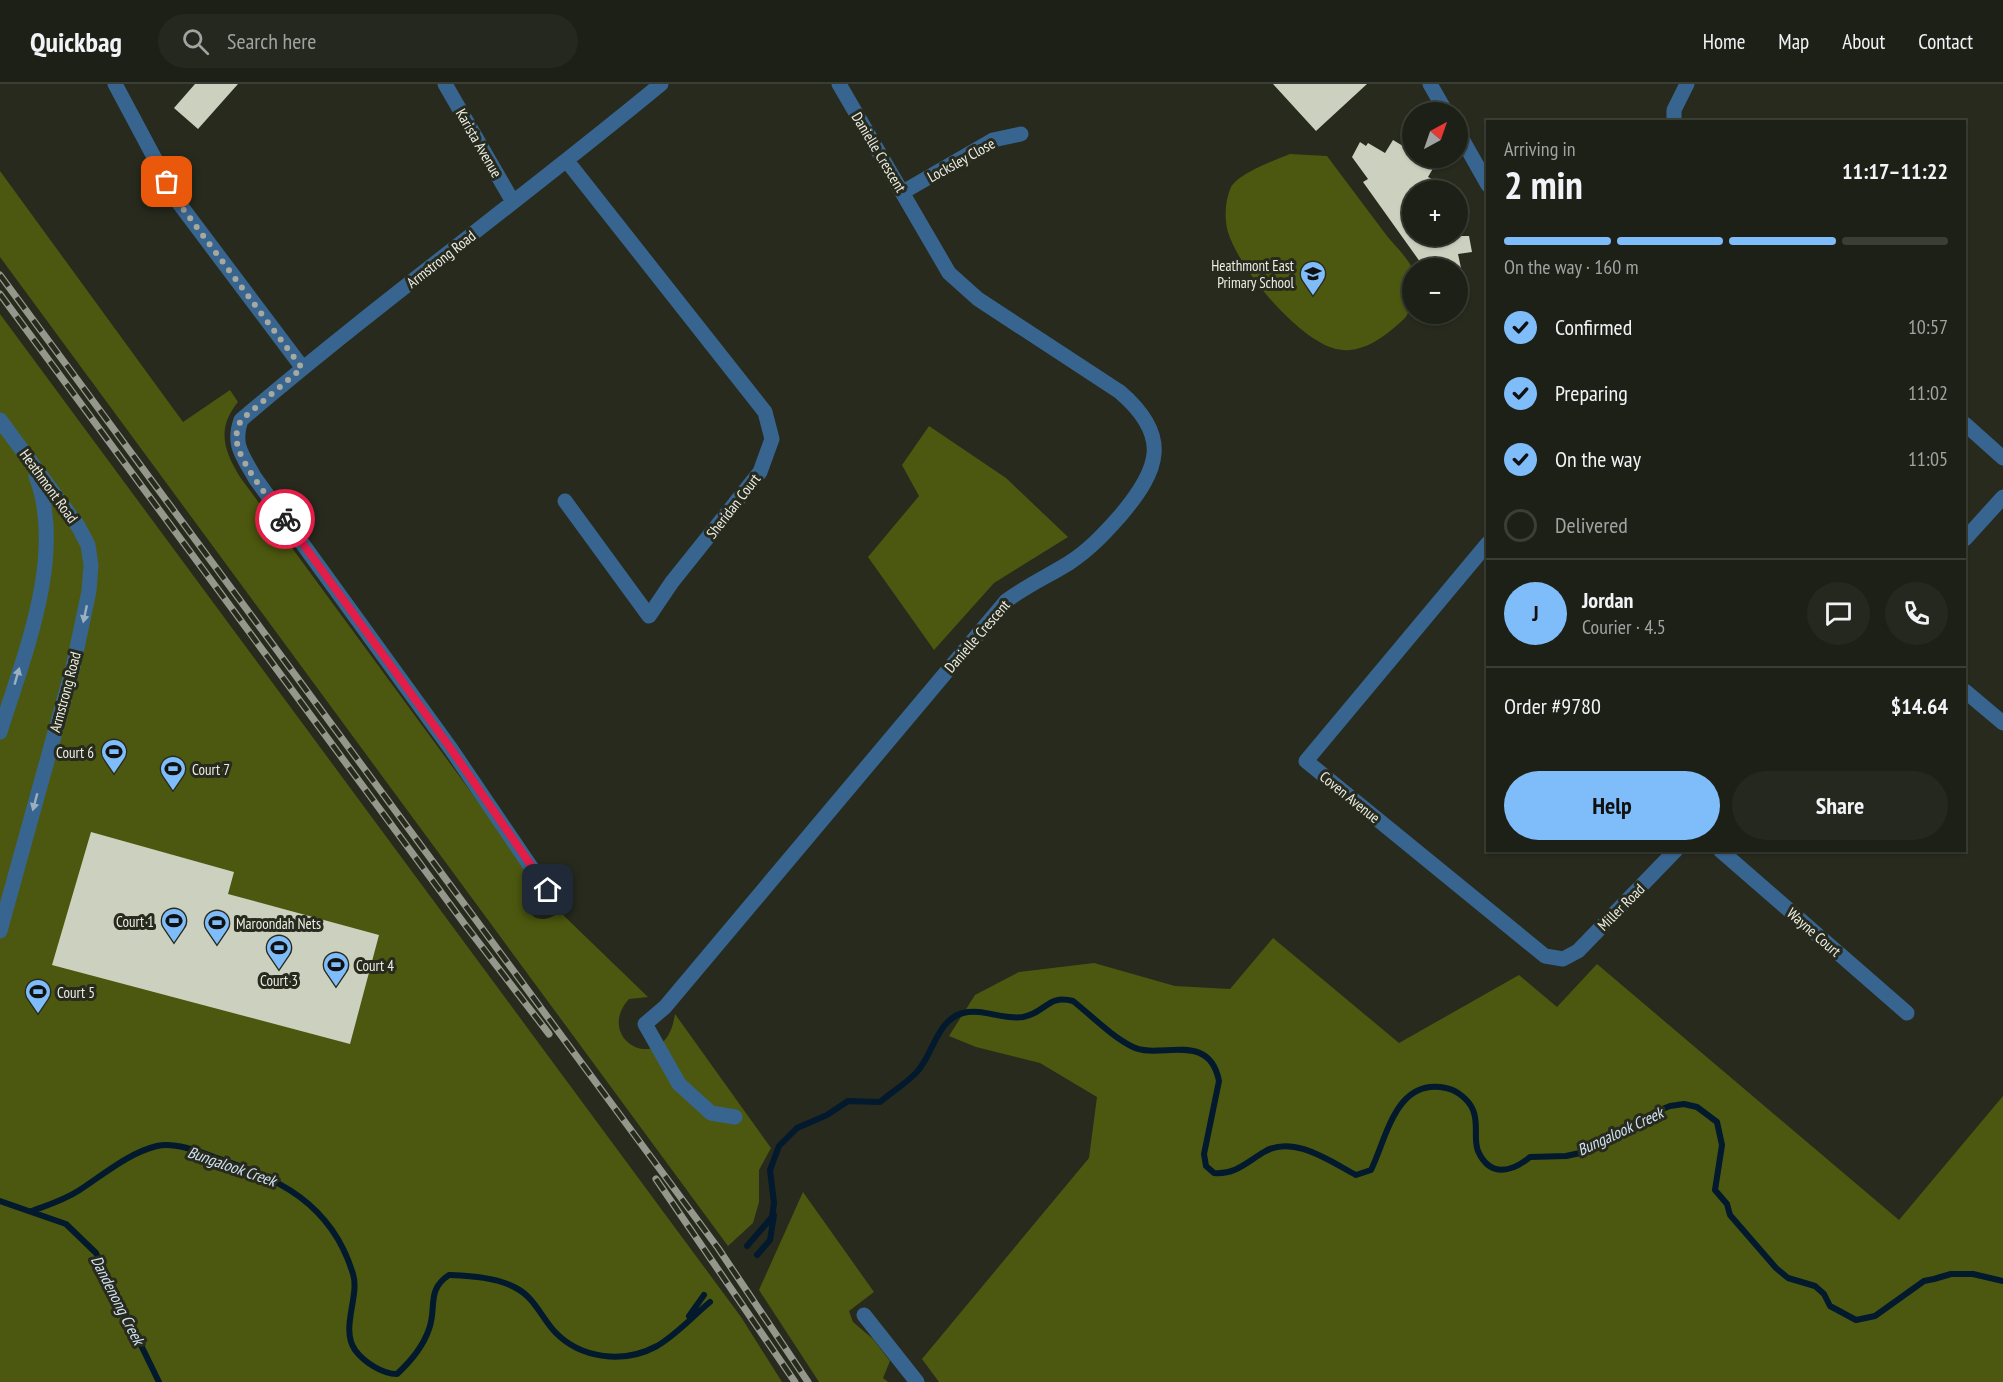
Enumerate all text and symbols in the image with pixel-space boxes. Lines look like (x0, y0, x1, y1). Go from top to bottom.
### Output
search box (158, 14, 578, 68)
text: Quickbag (30, 23, 122, 60)
icon: search (179, 25, 212, 58)
text: Search here (227, 27, 316, 55)
text: Home (1703, 28, 1745, 55)
text: Map (1778, 28, 1809, 55)
text: About (1842, 28, 1885, 55)
text: Contact (1918, 28, 1973, 55)
north arrow (1402, 102, 1468, 168)
map controls (1402, 102, 1468, 324)
street label: Karista Avenue (452, 105, 506, 181)
street label: Danielle Crescent (848, 108, 910, 196)
street label: Locksley Close (924, 134, 998, 186)
text: Arriving in (1504, 136, 1576, 162)
pin (141, 156, 192, 207)
text: 11:17–11:22 (1842, 157, 1948, 185)
text: 2 min (1504, 159, 1583, 210)
icon: bag (150, 165, 183, 198)
button: + (1402, 180, 1468, 246)
street label: Armstrong Road (403, 226, 479, 292)
text: On the way · 160 m (1504, 254, 1639, 280)
place label: Heathmont East Primary School (1211, 256, 1294, 292)
button: − (1402, 258, 1468, 324)
school or university icon: Heathmont East Primary School (1298, 259, 1328, 297)
icon: check (1504, 311, 1537, 344)
text: Confirmed (1555, 313, 1632, 341)
text: 10:57 (1908, 314, 1948, 340)
icon: check (1504, 377, 1537, 410)
text: Preparing (1555, 379, 1628, 407)
text: 11:02 (1908, 380, 1948, 406)
icon: check (1504, 443, 1537, 476)
street label: Heathmont Road (16, 445, 82, 527)
text: On the way (1555, 445, 1641, 473)
text: 11:05 (1908, 446, 1948, 472)
street label: Sheridan Court (702, 470, 764, 542)
courier (255, 489, 315, 549)
icon: bike (269, 503, 302, 536)
text: Delivered (1555, 511, 1628, 539)
button: chat (1807, 582, 1870, 645)
button: phone (1885, 582, 1948, 645)
text: Jordan (1582, 586, 1633, 614)
street label: Danielle Crescent (940, 596, 1014, 676)
text: J (1532, 599, 1539, 627)
one-way arrow (79, 604, 89, 623)
text: Courier · 4.5 (1582, 614, 1666, 640)
street label: Armstrong Road (45, 650, 85, 734)
one-way arrow (13, 667, 22, 685)
text: Order #9780 (1504, 692, 1601, 720)
text: $14.64 (1891, 692, 1948, 720)
sports icon: Court 6 (99, 737, 129, 775)
place label: Court 6 (56, 743, 94, 762)
sports icon: Court 7 (158, 754, 188, 792)
place label: Court 7 (192, 760, 230, 779)
street label: Coven Avenue (1316, 767, 1384, 827)
button: Help (1504, 771, 1720, 840)
button: Share (1732, 771, 1948, 840)
one-way arrow (30, 793, 40, 811)
pin (522, 864, 573, 915)
icon: home (531, 873, 564, 906)
street label: Miller Road (1593, 879, 1649, 935)
street label: Wayne Court (1783, 903, 1845, 961)
sports icon: Court 1 (159, 906, 189, 944)
sports icon: Maroondah Nets (202, 908, 232, 946)
place label: Court 1 (116, 912, 154, 931)
place label: Maroondah Nets (236, 914, 321, 933)
sports icon: Court 3 (264, 933, 294, 971)
sports icon: Court 4 (321, 950, 351, 988)
place label: Court 4 (356, 956, 394, 975)
place label: Court 3 (260, 971, 298, 990)
sports icon: Court 5 (23, 977, 53, 1015)
place label: Court 5 (57, 983, 95, 1002)
water label: Bungalook Creek (1574, 1102, 1668, 1160)
water label: Bungalook Creek (185, 1142, 281, 1191)
water label: Dandenong Creek (87, 1252, 150, 1350)

